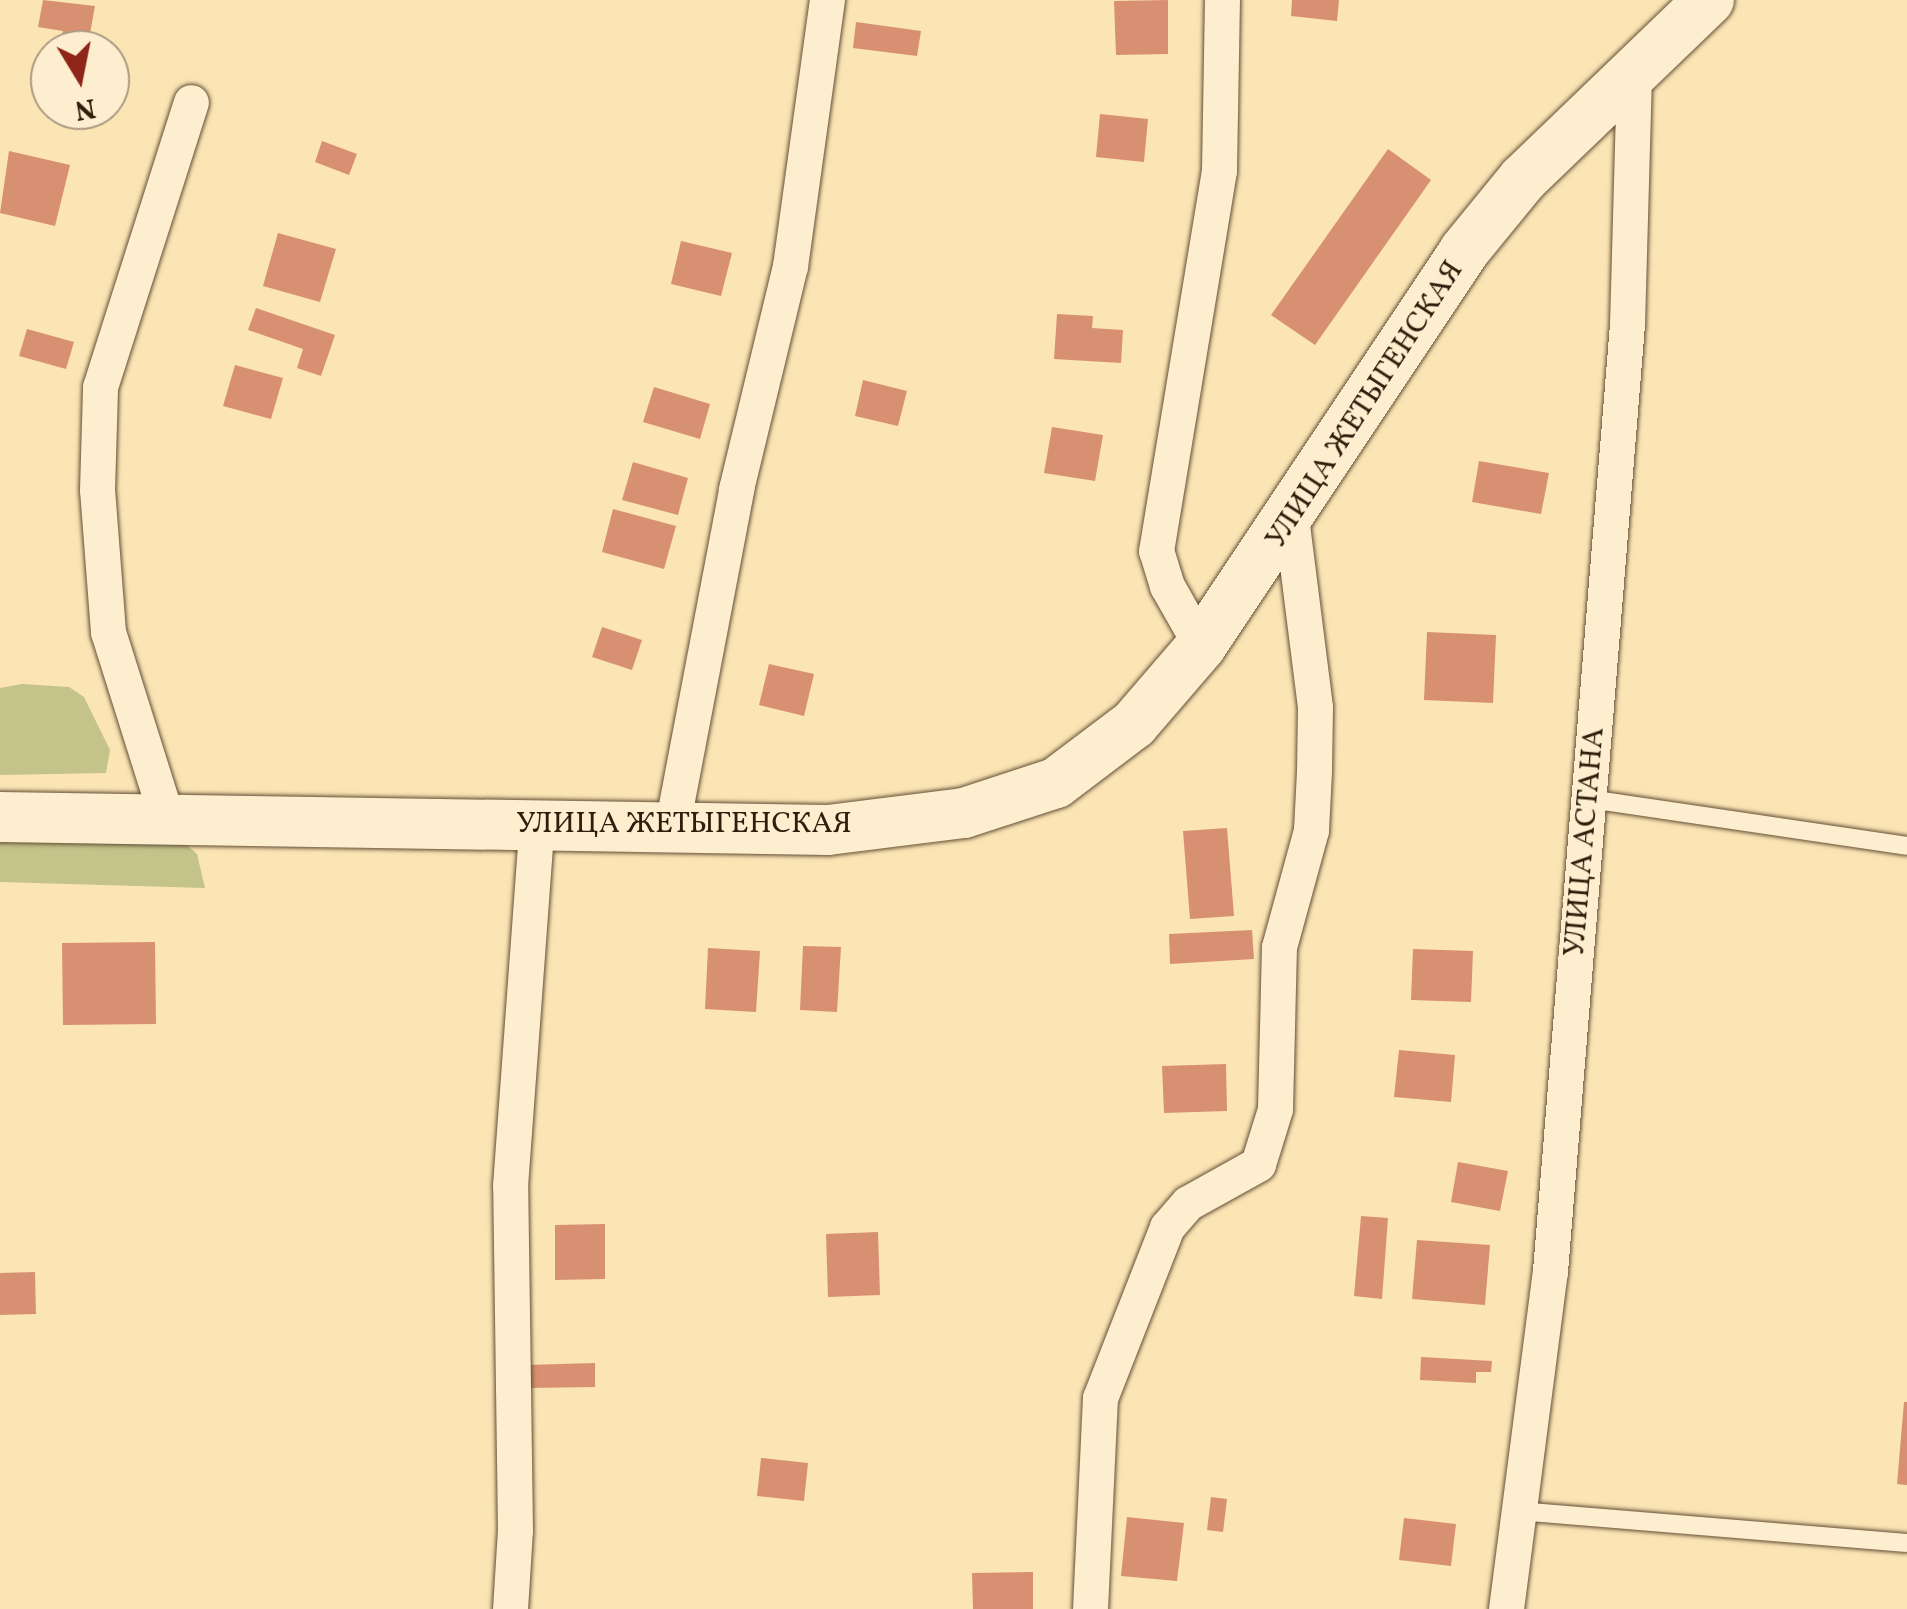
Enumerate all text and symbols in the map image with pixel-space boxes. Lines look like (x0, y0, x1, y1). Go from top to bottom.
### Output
north arrow (30, 30, 130, 130)
text: N (72, 87, 98, 129)
street label: УЛИЦА ЖЕТЫГЕНСКАЯ (1258, 254, 1472, 556)
street label: УЛИЦА АСТАНА (1557, 726, 1613, 958)
street label: УЛИЦА ЖЕТЫГЕНСКАЯ (516, 806, 852, 842)

